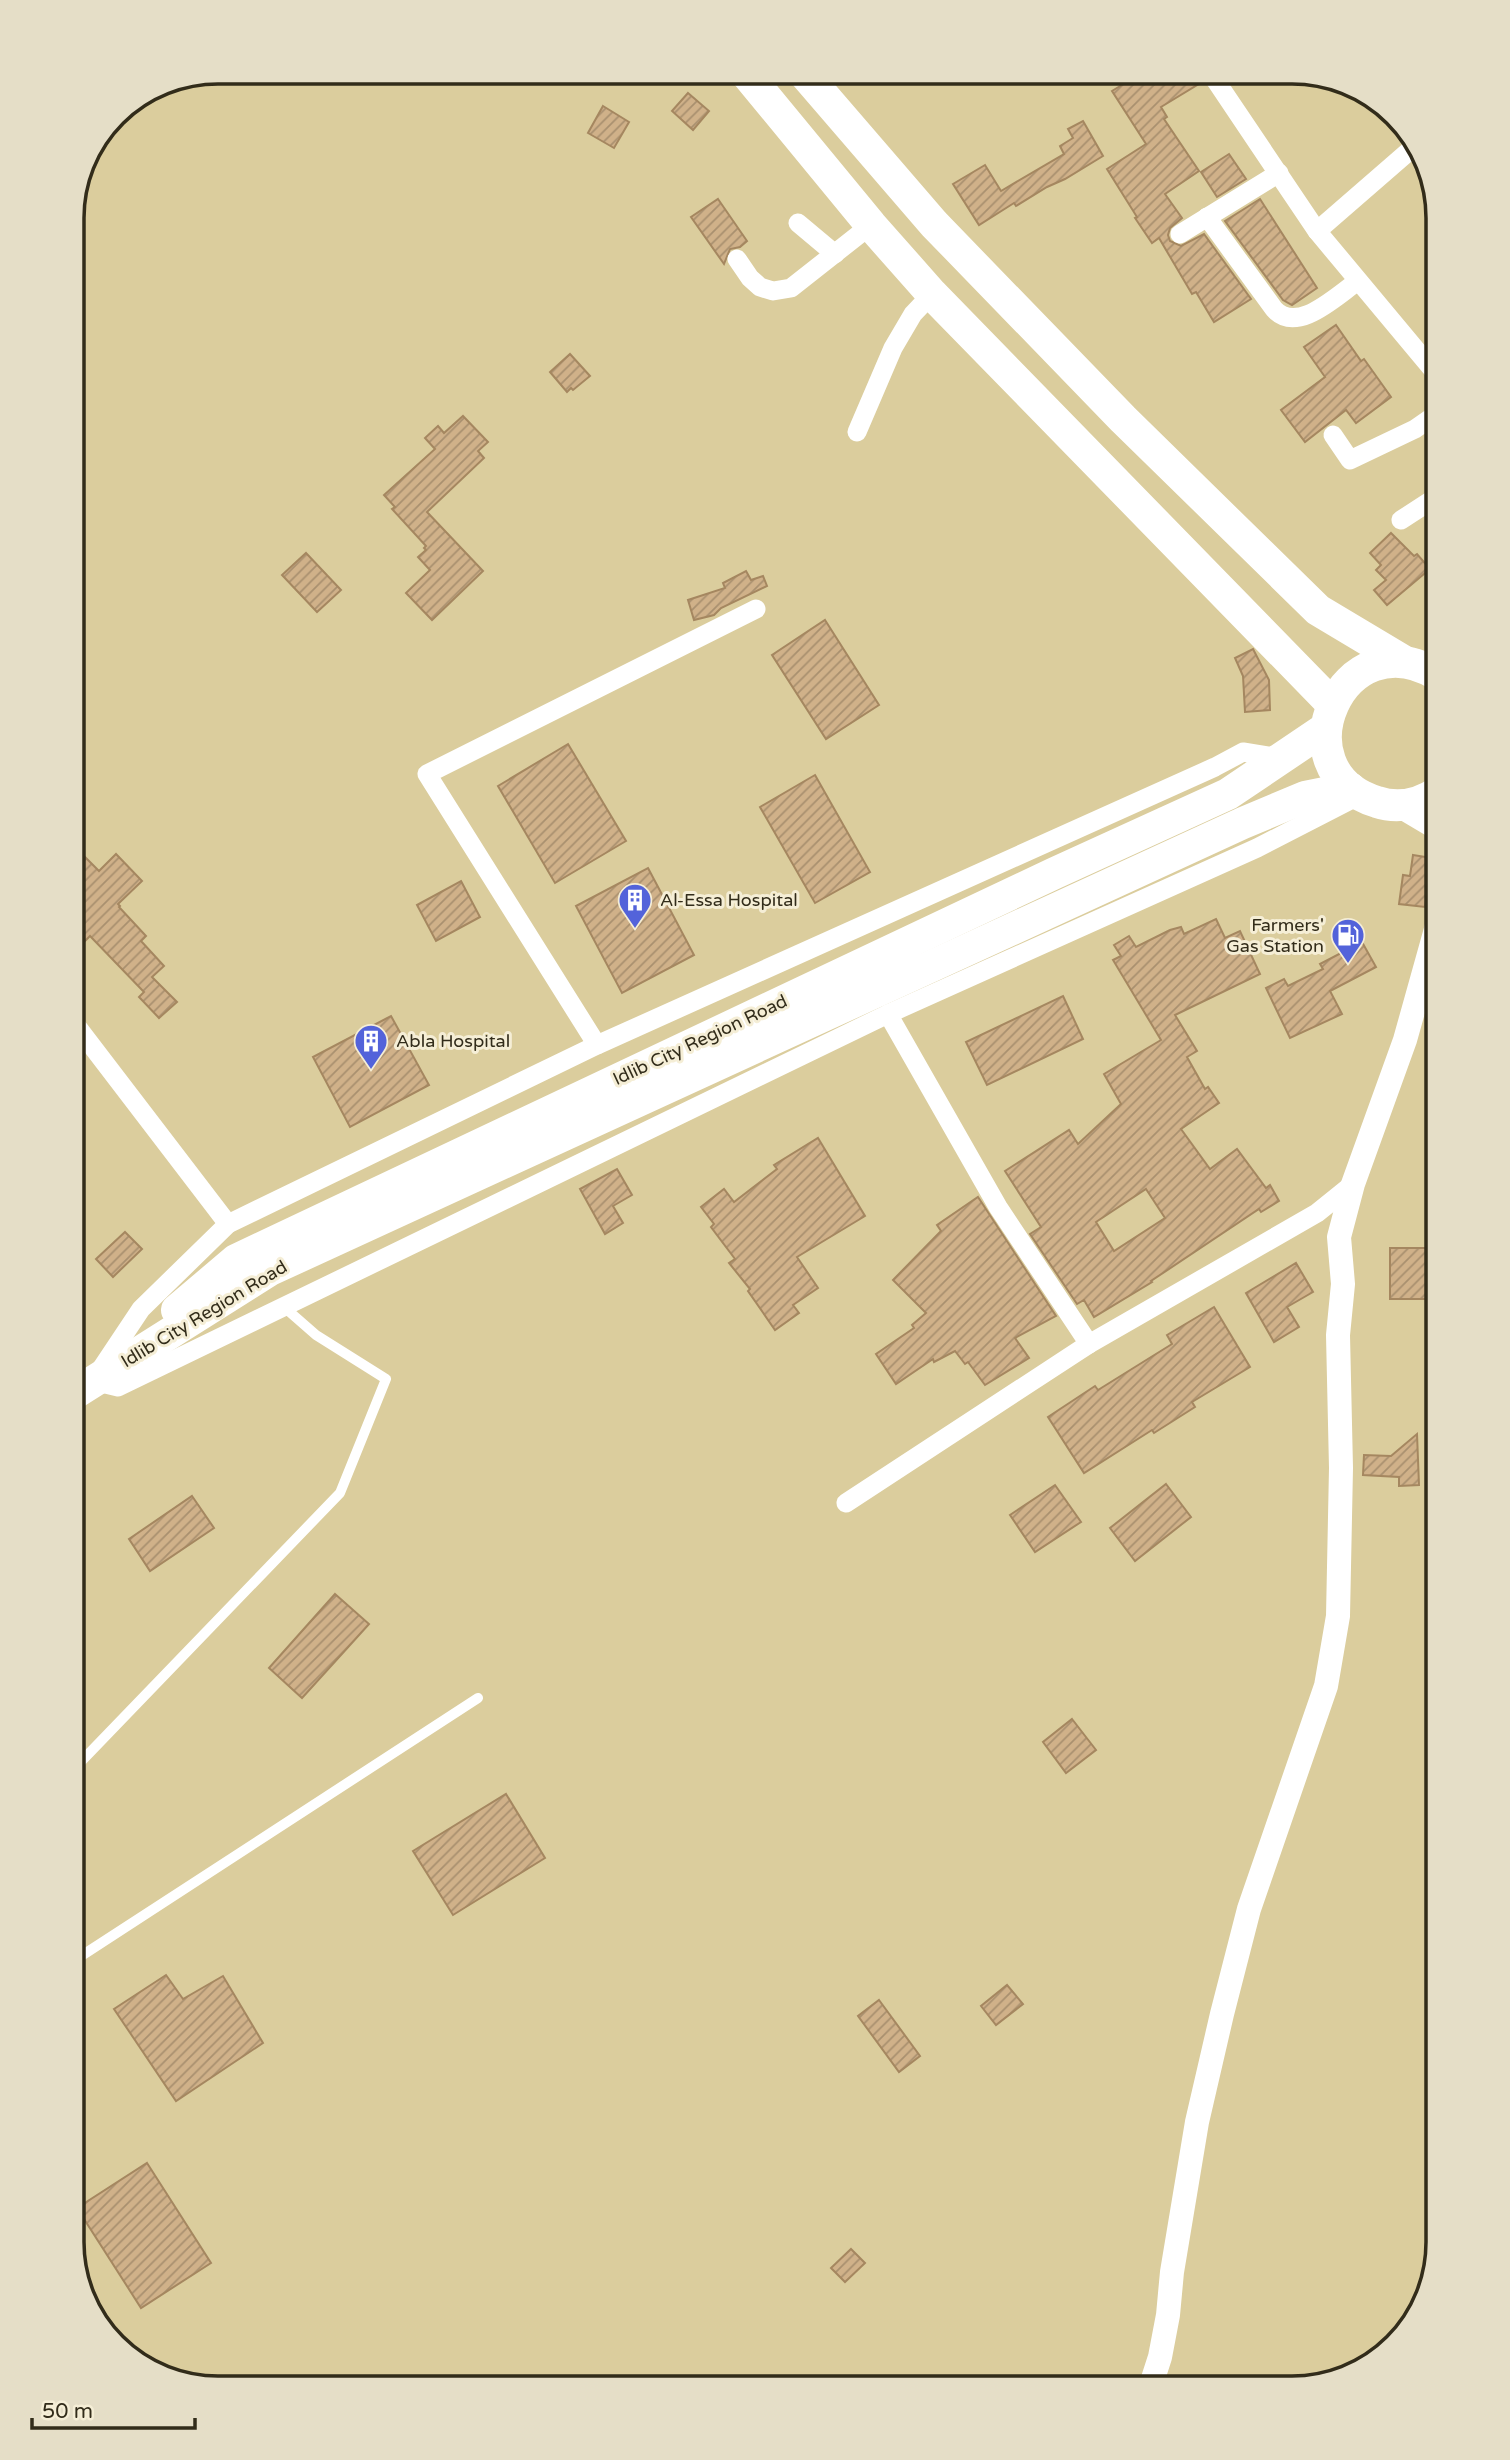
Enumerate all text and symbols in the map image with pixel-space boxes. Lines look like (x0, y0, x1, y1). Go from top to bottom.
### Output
building icon: Al-Essa Hospital (616, 881, 654, 930)
place label: Al-Essa Hospital (660, 889, 798, 911)
place label: Farmers' Gas Station (1226, 914, 1324, 957)
fuel station icon: Farmers' Gas Station (1329, 916, 1367, 965)
street label: Idlib City Region Road (609, 990, 791, 1090)
building icon: Abla Hospital (352, 1022, 390, 1071)
place label: Abla Hospital (396, 1030, 510, 1052)
street label: Idlib City Region Road (117, 1256, 291, 1372)
scale bar (32, 2386, 194, 2430)
text: 50 m (42, 2399, 93, 2424)

